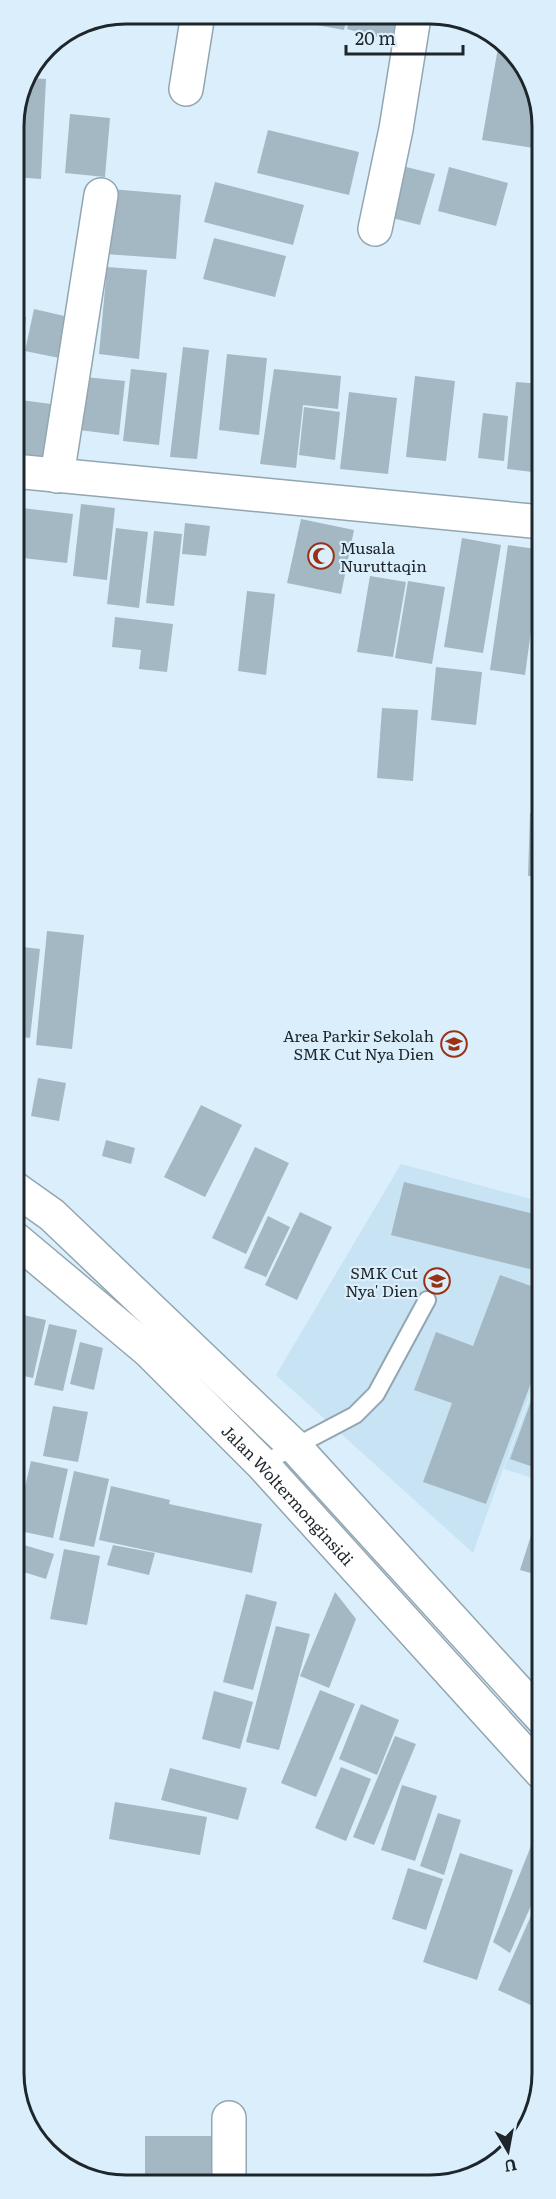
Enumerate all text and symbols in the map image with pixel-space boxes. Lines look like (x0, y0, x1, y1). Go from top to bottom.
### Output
scale bar (346, 18, 463, 56)
text: 20 m (355, 24, 396, 51)
place label: Musala Nuruttaqin (340, 535, 427, 577)
mosque icon: Musala Nuruttaqin (306, 541, 336, 571)
place label: Area Parkir Sekolah SMK Cut Nya Dien (283, 1023, 434, 1065)
school or university icon: Area Parkir Sekolah SMK Cut Nya Dien (439, 1029, 469, 1059)
place label: SMK Cut Nya' Dien (345, 1260, 419, 1302)
school or university icon: SMK Cut Nya' Dien (422, 1266, 452, 1296)
street label: Jalan Woltermonginsidi (217, 1419, 360, 1570)
north arrow (478, 2121, 538, 2181)
text: U (502, 2154, 519, 2180)

